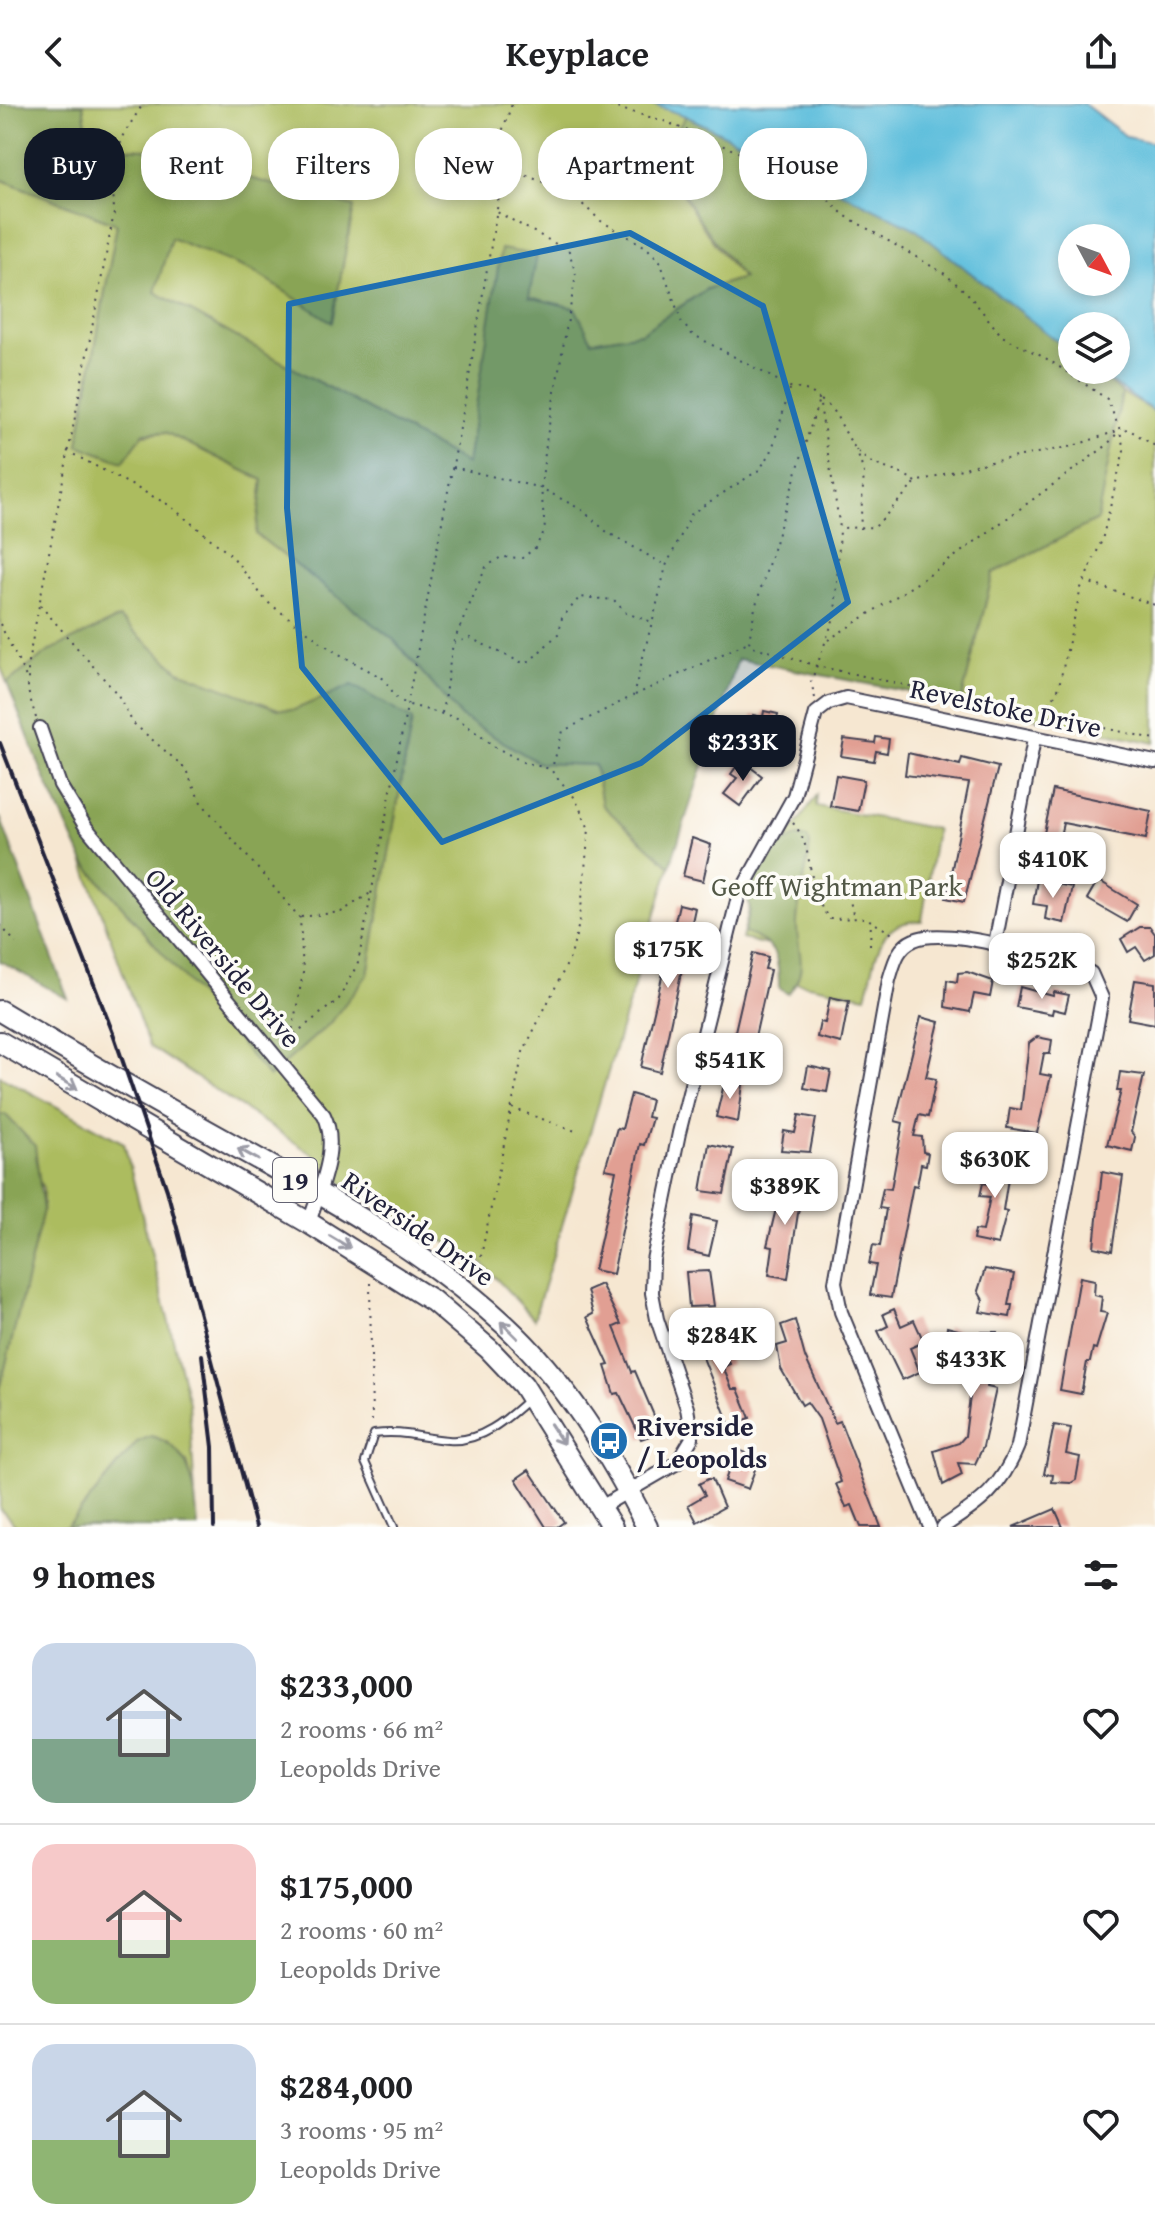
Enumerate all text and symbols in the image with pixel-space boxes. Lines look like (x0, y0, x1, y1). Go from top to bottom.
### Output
text: Keyplace (506, 26, 649, 79)
icon: back (32, 30, 76, 74)
icon: share (1079, 30, 1123, 74)
chip: Buy (24, 128, 125, 200)
chip: Rent (141, 128, 252, 200)
chip: Filters (268, 128, 399, 200)
chip: New (415, 128, 522, 200)
chip: Apartment (538, 128, 723, 200)
chip: House (739, 128, 867, 200)
north arrow (1058, 224, 1130, 296)
map controls (1058, 224, 1130, 384)
button: layers (1058, 312, 1130, 384)
street label: Revelstoke Drive (907, 667, 1105, 747)
pin: $233K (687, 715, 799, 783)
text: $233K (708, 721, 778, 760)
pin: $410K (997, 832, 1109, 900)
text: $410K (1018, 838, 1088, 877)
street label: Old Riverside Drive (136, 858, 312, 1056)
park label: Geoff Wightman Park (711, 865, 963, 906)
pin: $175K (612, 922, 724, 990)
text: $175K (633, 928, 703, 967)
pin: $252K (986, 933, 1098, 1001)
text: $252K (1007, 939, 1077, 978)
pin: $541K (674, 1033, 786, 1101)
text: $541K (695, 1039, 765, 1078)
one-way arrow (55, 1075, 78, 1091)
pin: $630K (939, 1132, 1051, 1200)
text: $630K (960, 1138, 1030, 1177)
one-way arrow (237, 1145, 260, 1161)
road number: 19 (273, 1158, 317, 1202)
pin: $389K (729, 1159, 841, 1227)
street label: Riverside Drive (334, 1160, 504, 1296)
text: $389K (750, 1165, 820, 1204)
one-way arrow (328, 1234, 351, 1250)
pin: $284K (666, 1308, 778, 1376)
text: $284K (687, 1314, 757, 1353)
one-way arrow (500, 1321, 519, 1340)
pin: $433K (915, 1332, 1027, 1400)
text: $433K (936, 1338, 1006, 1377)
place label: Riverside / Leopolds (637, 1405, 767, 1478)
bus stop icon: Riverside / Leopolds (588, 1420, 630, 1462)
one-way arrow (548, 1423, 565, 1445)
text: 9 homes (32, 1551, 156, 1600)
icon: filters (1079, 1553, 1123, 1597)
text: $233,000 (280, 1660, 413, 1709)
icon: home (96, 1675, 192, 1771)
icon: heart (1079, 1701, 1123, 1745)
text: 2 rooms · 66 m² (280, 1709, 443, 1748)
text: Leopolds Drive (280, 1748, 441, 1787)
text: $175,000 (280, 1861, 413, 1910)
icon: home (96, 1876, 192, 1972)
icon: heart (1079, 1902, 1123, 1946)
text: 2 rooms · 60 m² (280, 1910, 443, 1949)
text: Leopolds Drive (280, 1949, 441, 1988)
text: $284,000 (280, 2061, 413, 2110)
icon: home (96, 2076, 192, 2172)
icon: heart (1079, 2102, 1123, 2146)
text: 3 rooms · 95 m² (280, 2110, 443, 2149)
text: Leopolds Drive (280, 2149, 441, 2188)

